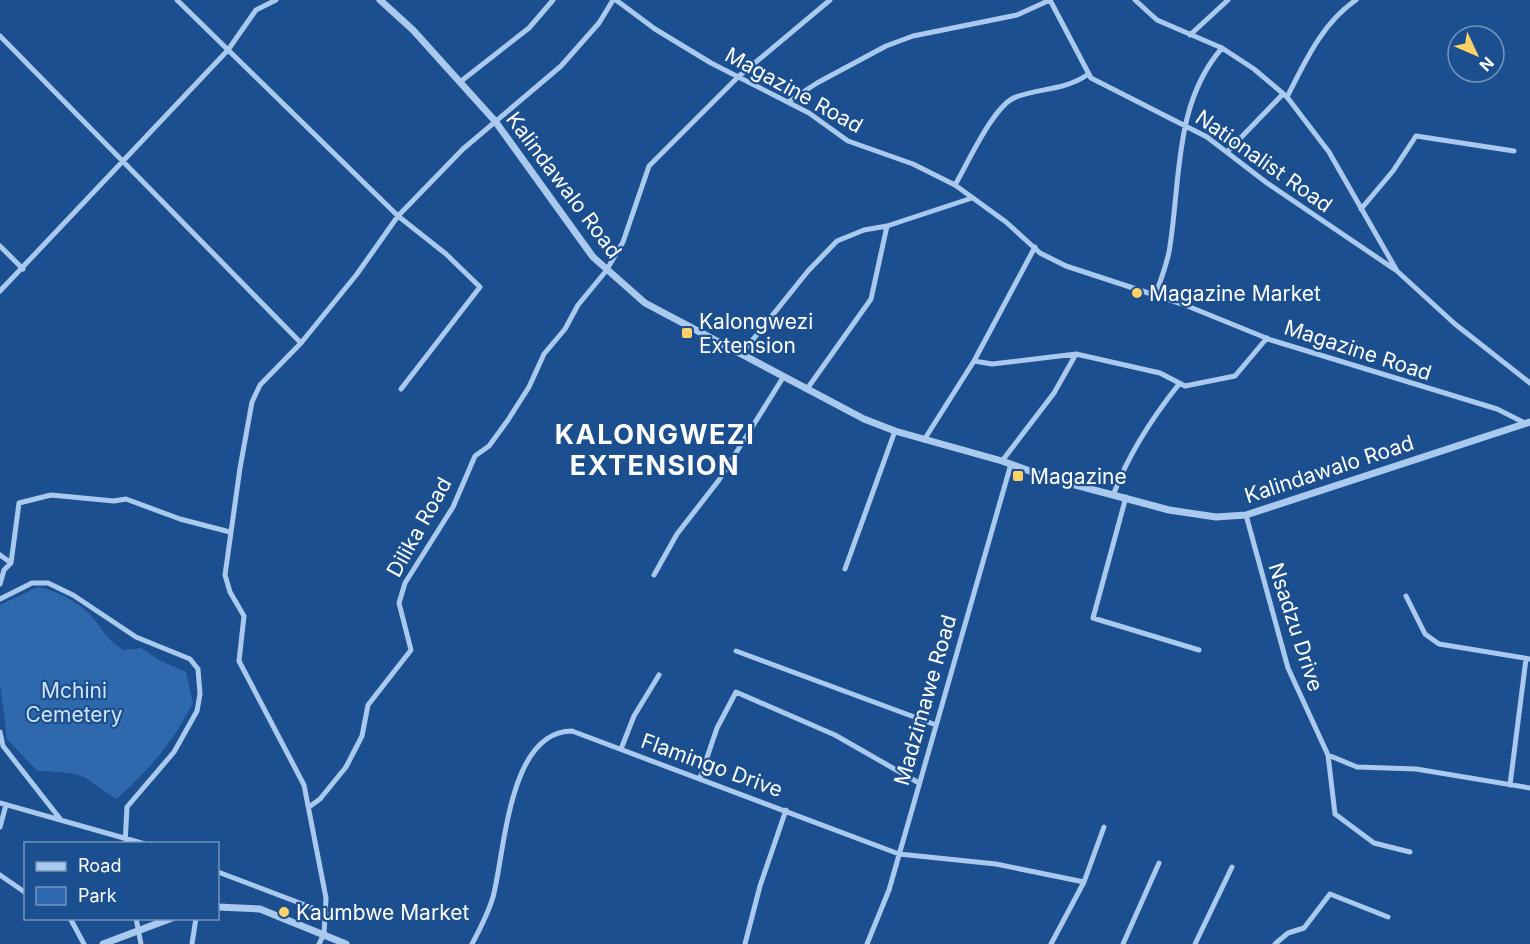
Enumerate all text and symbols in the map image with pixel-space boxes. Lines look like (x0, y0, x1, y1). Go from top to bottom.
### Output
north arrow (1446, 24, 1506, 84)
street label: Magazine Road (721, 42, 867, 138)
text: N (1475, 53, 1498, 76)
street label: Nationalist Road (1191, 105, 1337, 217)
street label: Kalindawalo Road (501, 107, 627, 263)
place label: Magazine Market (1149, 281, 1321, 306)
marker: Magazine Market (1130, 286, 1144, 300)
place label: Kalongwezi Extension (699, 309, 813, 358)
street label: Magazine Road (1281, 314, 1435, 386)
marker: Kalongwezi Extension (680, 326, 694, 340)
district label: KALONGWEZI EXTENSION (555, 418, 755, 482)
street label: Kalindawalo Road (1241, 430, 1417, 508)
place label: Magazine (1030, 464, 1127, 489)
marker: Magazine (1011, 469, 1025, 483)
street label: Dilika Road (381, 473, 457, 581)
street label: Nsadzu Drive (1263, 560, 1329, 694)
street label: Madzimawe Road (889, 612, 961, 788)
park label: Mchini Cemetery (25, 678, 123, 727)
street label: Flamingo Drive (638, 728, 786, 802)
legend (24, 842, 219, 920)
text: Road (78, 855, 121, 876)
text: Park (78, 885, 117, 906)
place label: Kaumbwe Market (296, 900, 469, 925)
marker: Kaumbwe Market (277, 905, 291, 919)

